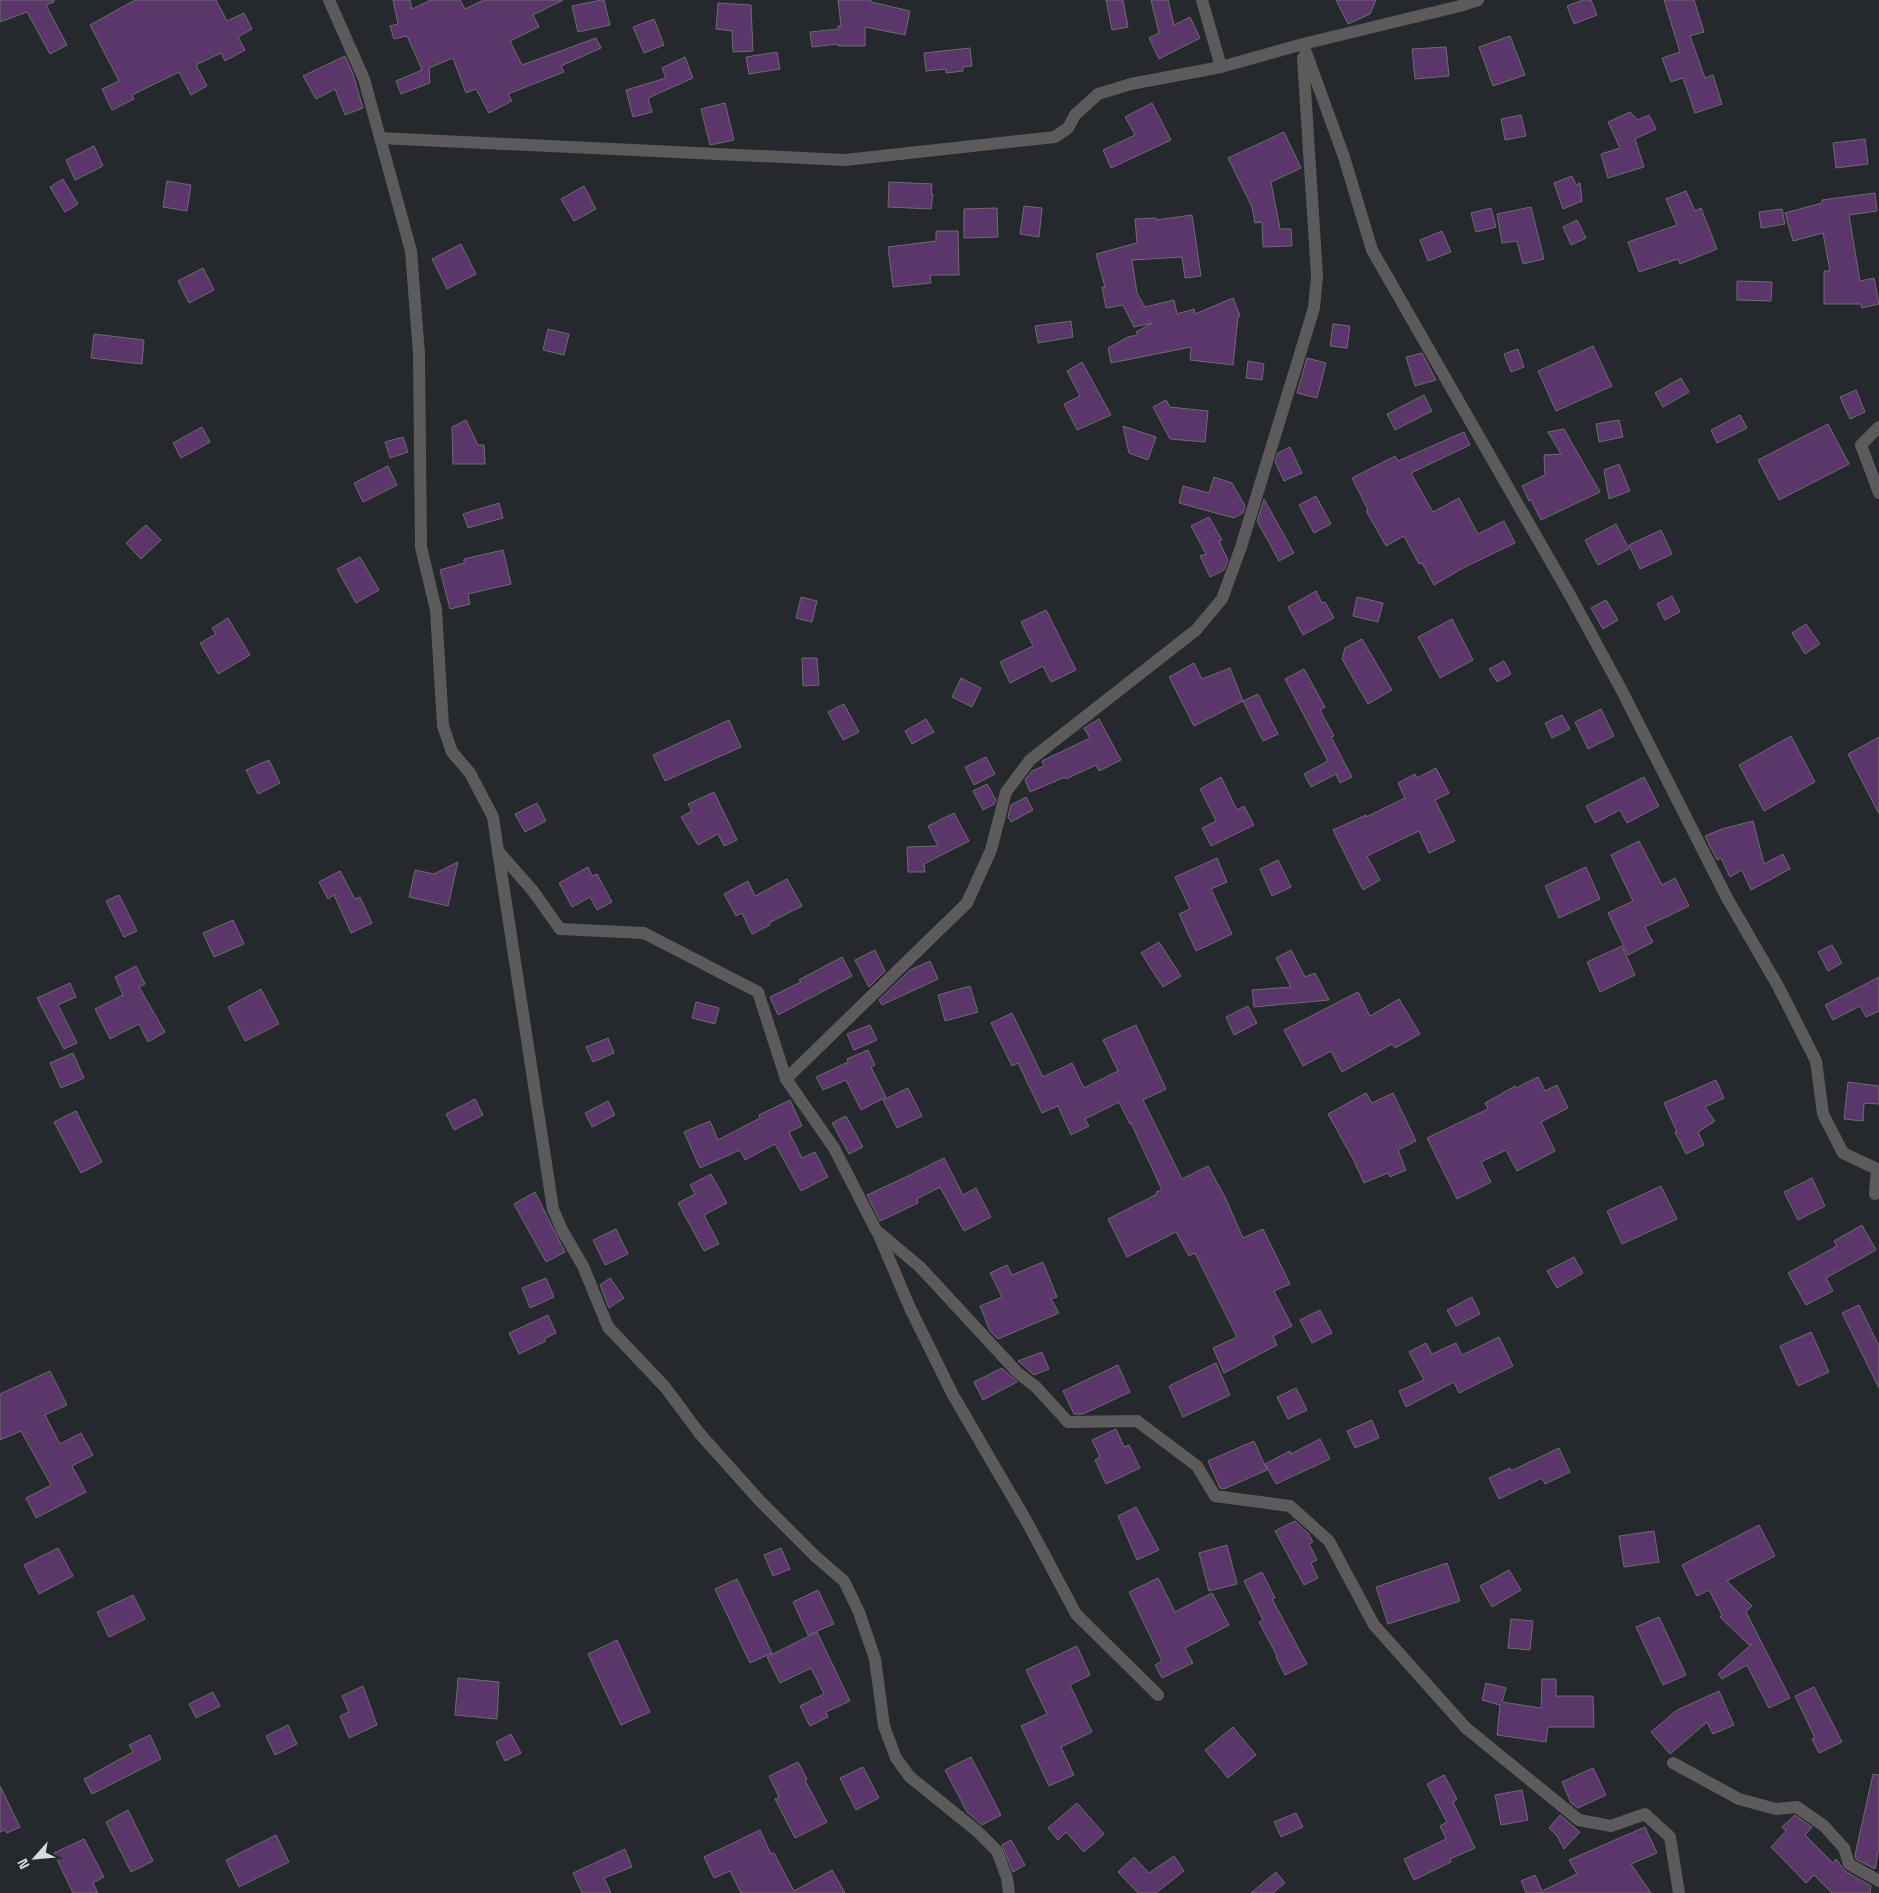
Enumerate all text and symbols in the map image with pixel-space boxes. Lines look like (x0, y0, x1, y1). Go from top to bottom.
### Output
north arrow (10, 1833, 60, 1883)
text: N (13, 1856, 34, 1872)

